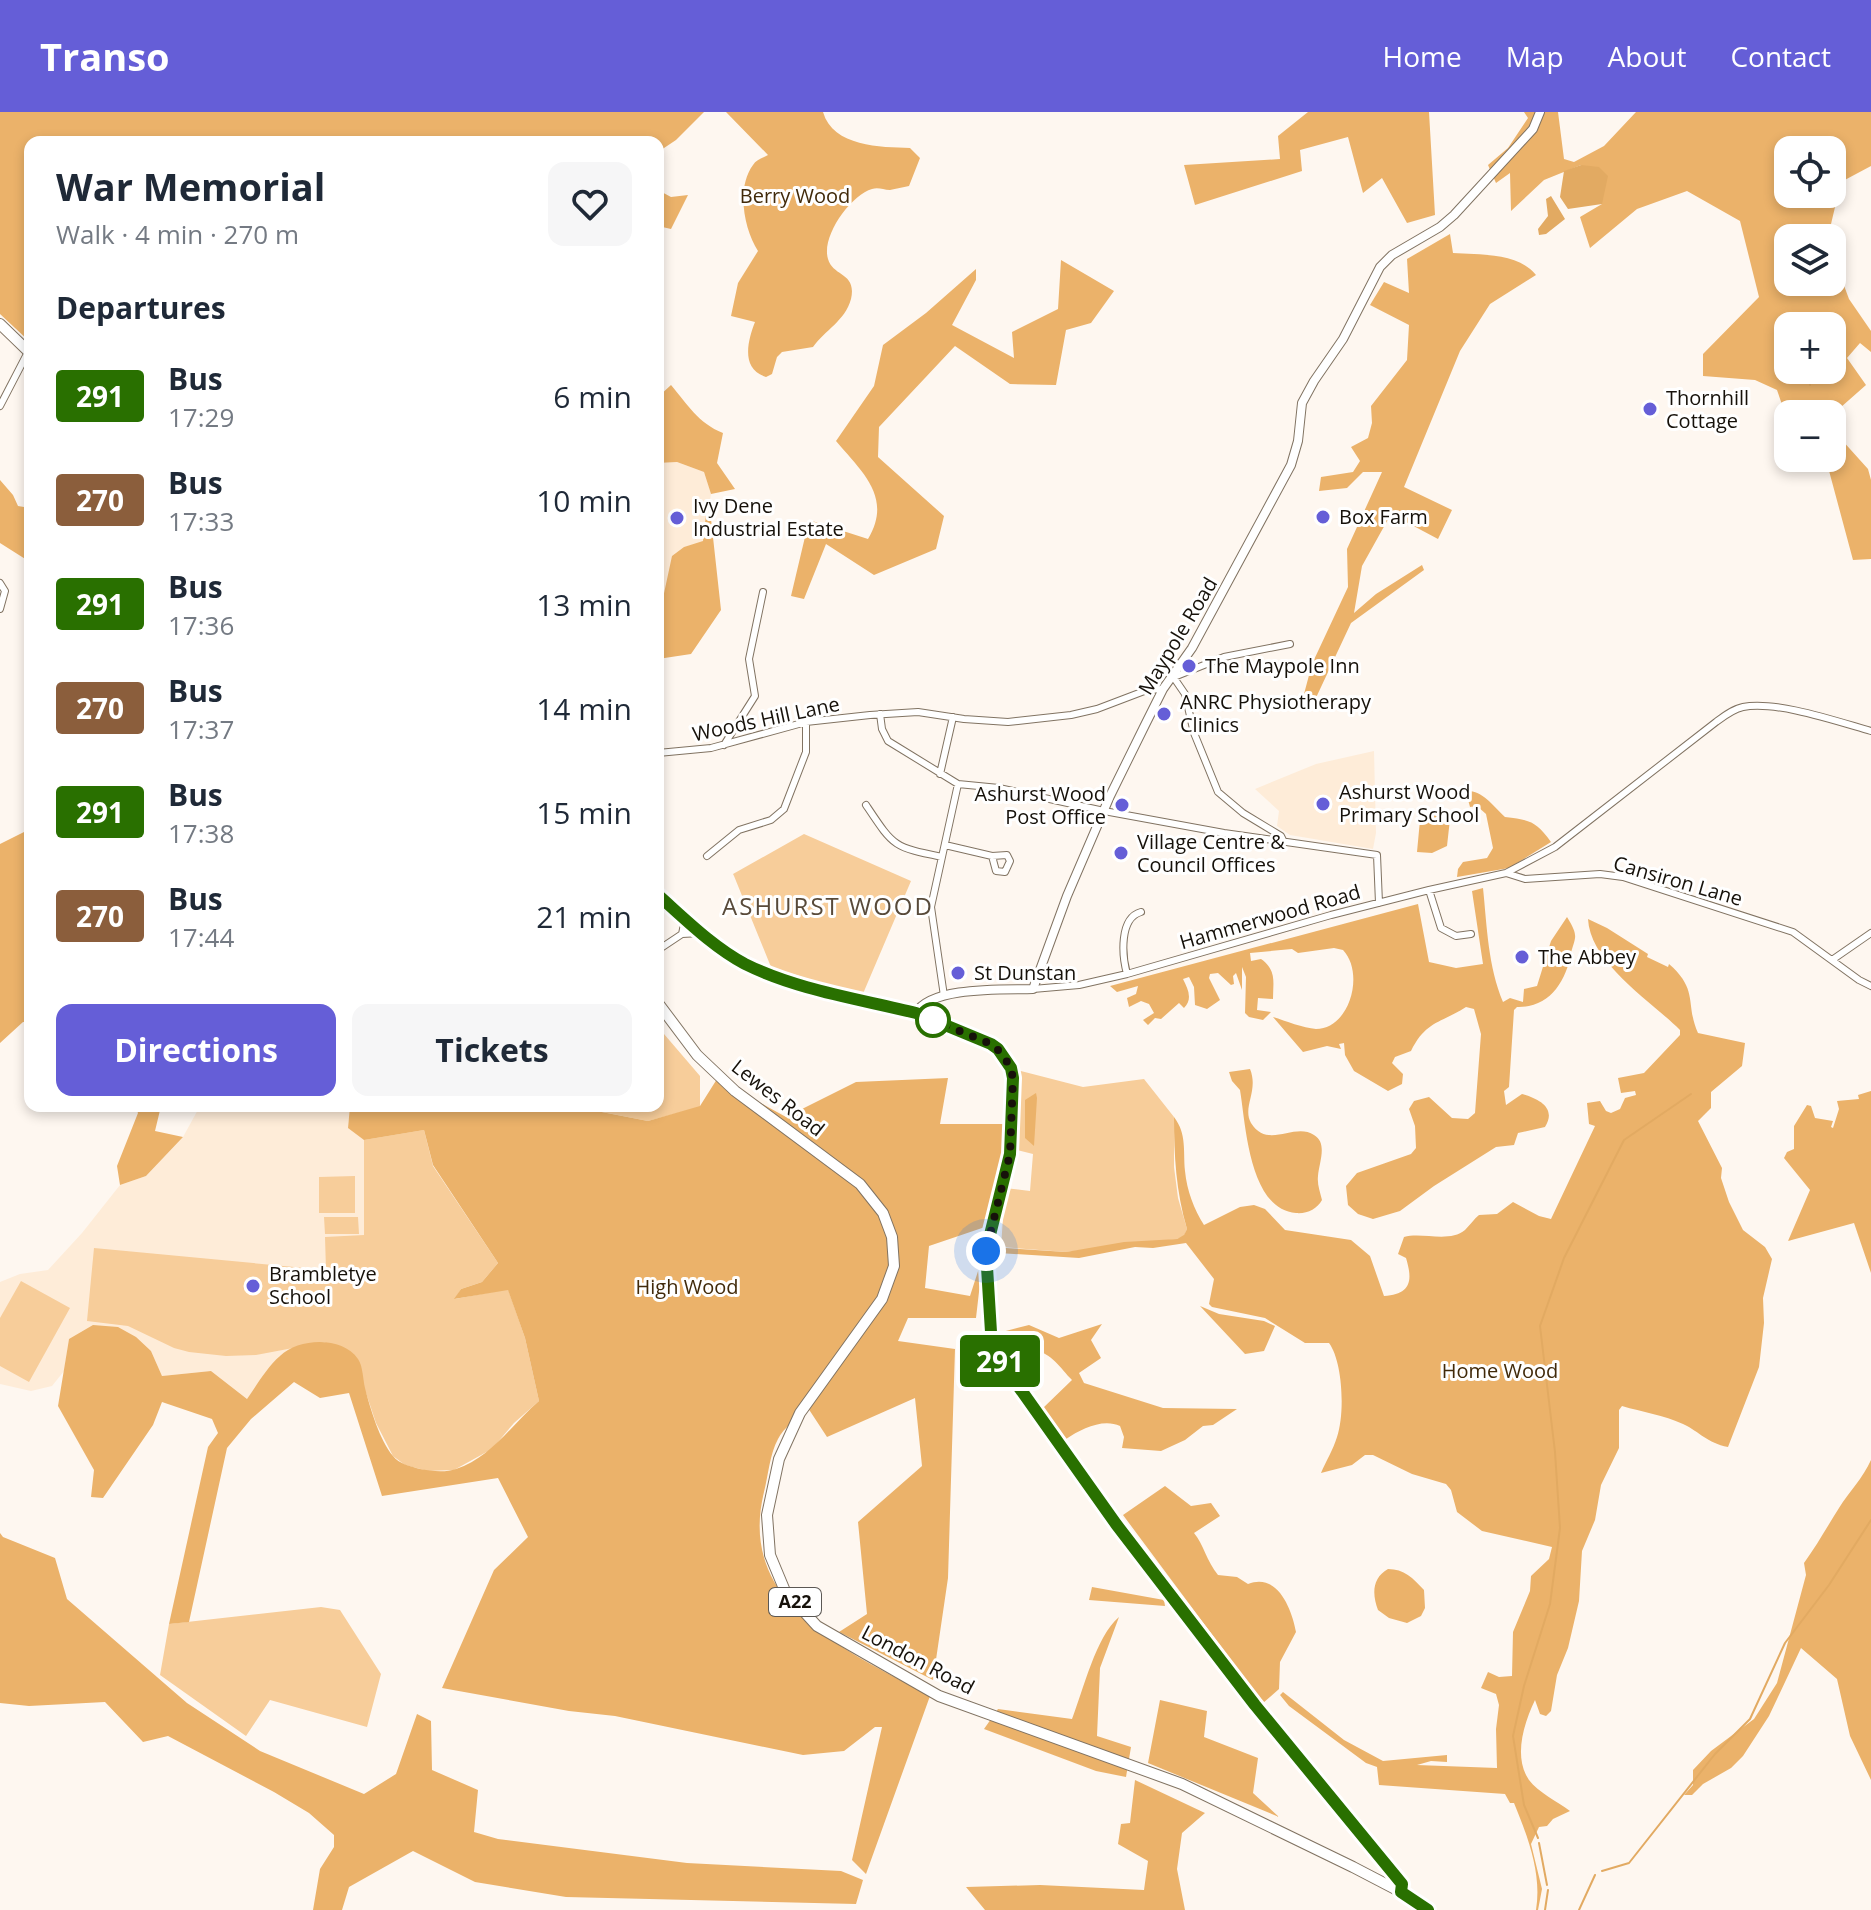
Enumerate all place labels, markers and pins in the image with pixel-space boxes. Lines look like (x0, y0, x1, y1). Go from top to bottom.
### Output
place label: Thornhill Cottage (1666, 384, 1749, 434)
marker: Thornhill Cottage (1641, 400, 1659, 418)
place label: Ivy Dene Industrial Estate (693, 492, 844, 542)
place label: Box Farm (1339, 503, 1428, 530)
marker: Box Farm (1314, 508, 1332, 526)
marker: Ivy Dene Industrial Estate (668, 509, 686, 527)
place label: The Maypole Inn (1205, 652, 1360, 679)
marker: The Maypole Inn (1180, 657, 1198, 675)
place label: ANRC Physiotherapy Clinics (1180, 688, 1372, 738)
marker: ANRC Physiotherapy Clinics (1155, 705, 1173, 723)
place label: Ashurst Wood Primary School (1339, 778, 1479, 828)
place label: Ashurst Wood Post Office (974, 780, 1106, 830)
marker: Ashurst Wood Primary School (1314, 795, 1332, 813)
marker: Ashurst Wood Post Office (1113, 796, 1131, 814)
place label: Village Centre & Council Offices (1137, 828, 1285, 878)
marker: Village Centre & Council Offices (1112, 844, 1130, 862)
place label: The Abbey (1538, 943, 1637, 970)
marker: The Abbey (1513, 948, 1531, 966)
place label: St Dunstan (974, 959, 1076, 986)
marker: St Dunstan (949, 964, 967, 982)
unlabelled marker (916, 1003, 950, 1037)
place label: Brambletye School (269, 1260, 377, 1310)
marker: Brambletye School (244, 1277, 262, 1295)

